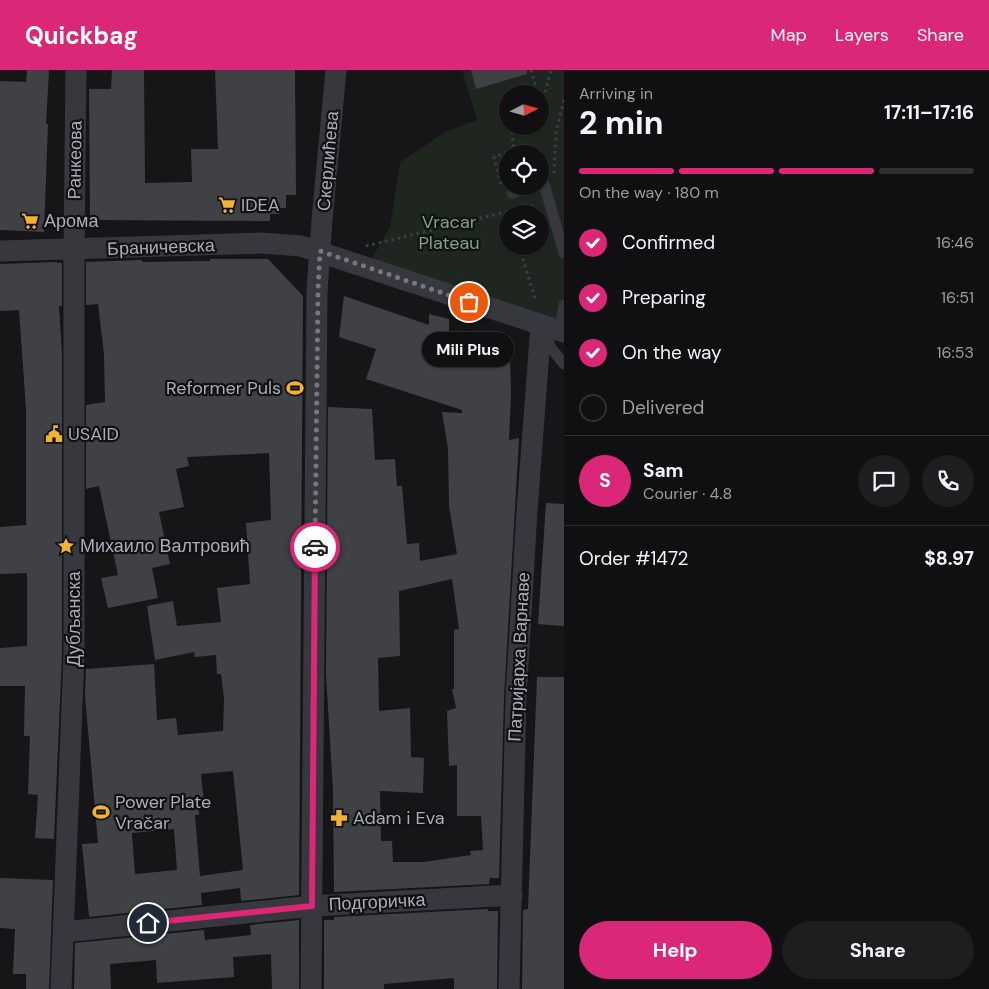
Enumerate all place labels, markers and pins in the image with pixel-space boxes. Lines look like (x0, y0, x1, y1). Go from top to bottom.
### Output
place label: IDEA (241, 193, 280, 217)
supermarket icon: IDEA (217, 195, 237, 215)
place label: Арома (44, 209, 99, 233)
supermarket icon: Арома (20, 211, 40, 231)
pin (448, 281, 490, 323)
callout: Mili Plus (423, 332, 515, 367)
place label: Reformer Puls (166, 376, 281, 400)
sports icon: Reformer Puls (285, 378, 305, 398)
place label: USAID (68, 422, 119, 446)
public building icon: USAID (44, 424, 64, 444)
place label: Михаило Валтровић (80, 534, 250, 558)
place icon: Михаило Валтровић (56, 536, 76, 556)
place label: Power Plate Vračar (115, 790, 211, 835)
sports icon: Power Plate Vračar (91, 802, 111, 822)
place label: Adam i Eva (353, 806, 444, 830)
pharmacy icon: Adam i Eva (329, 808, 349, 828)
pin (127, 902, 169, 944)

